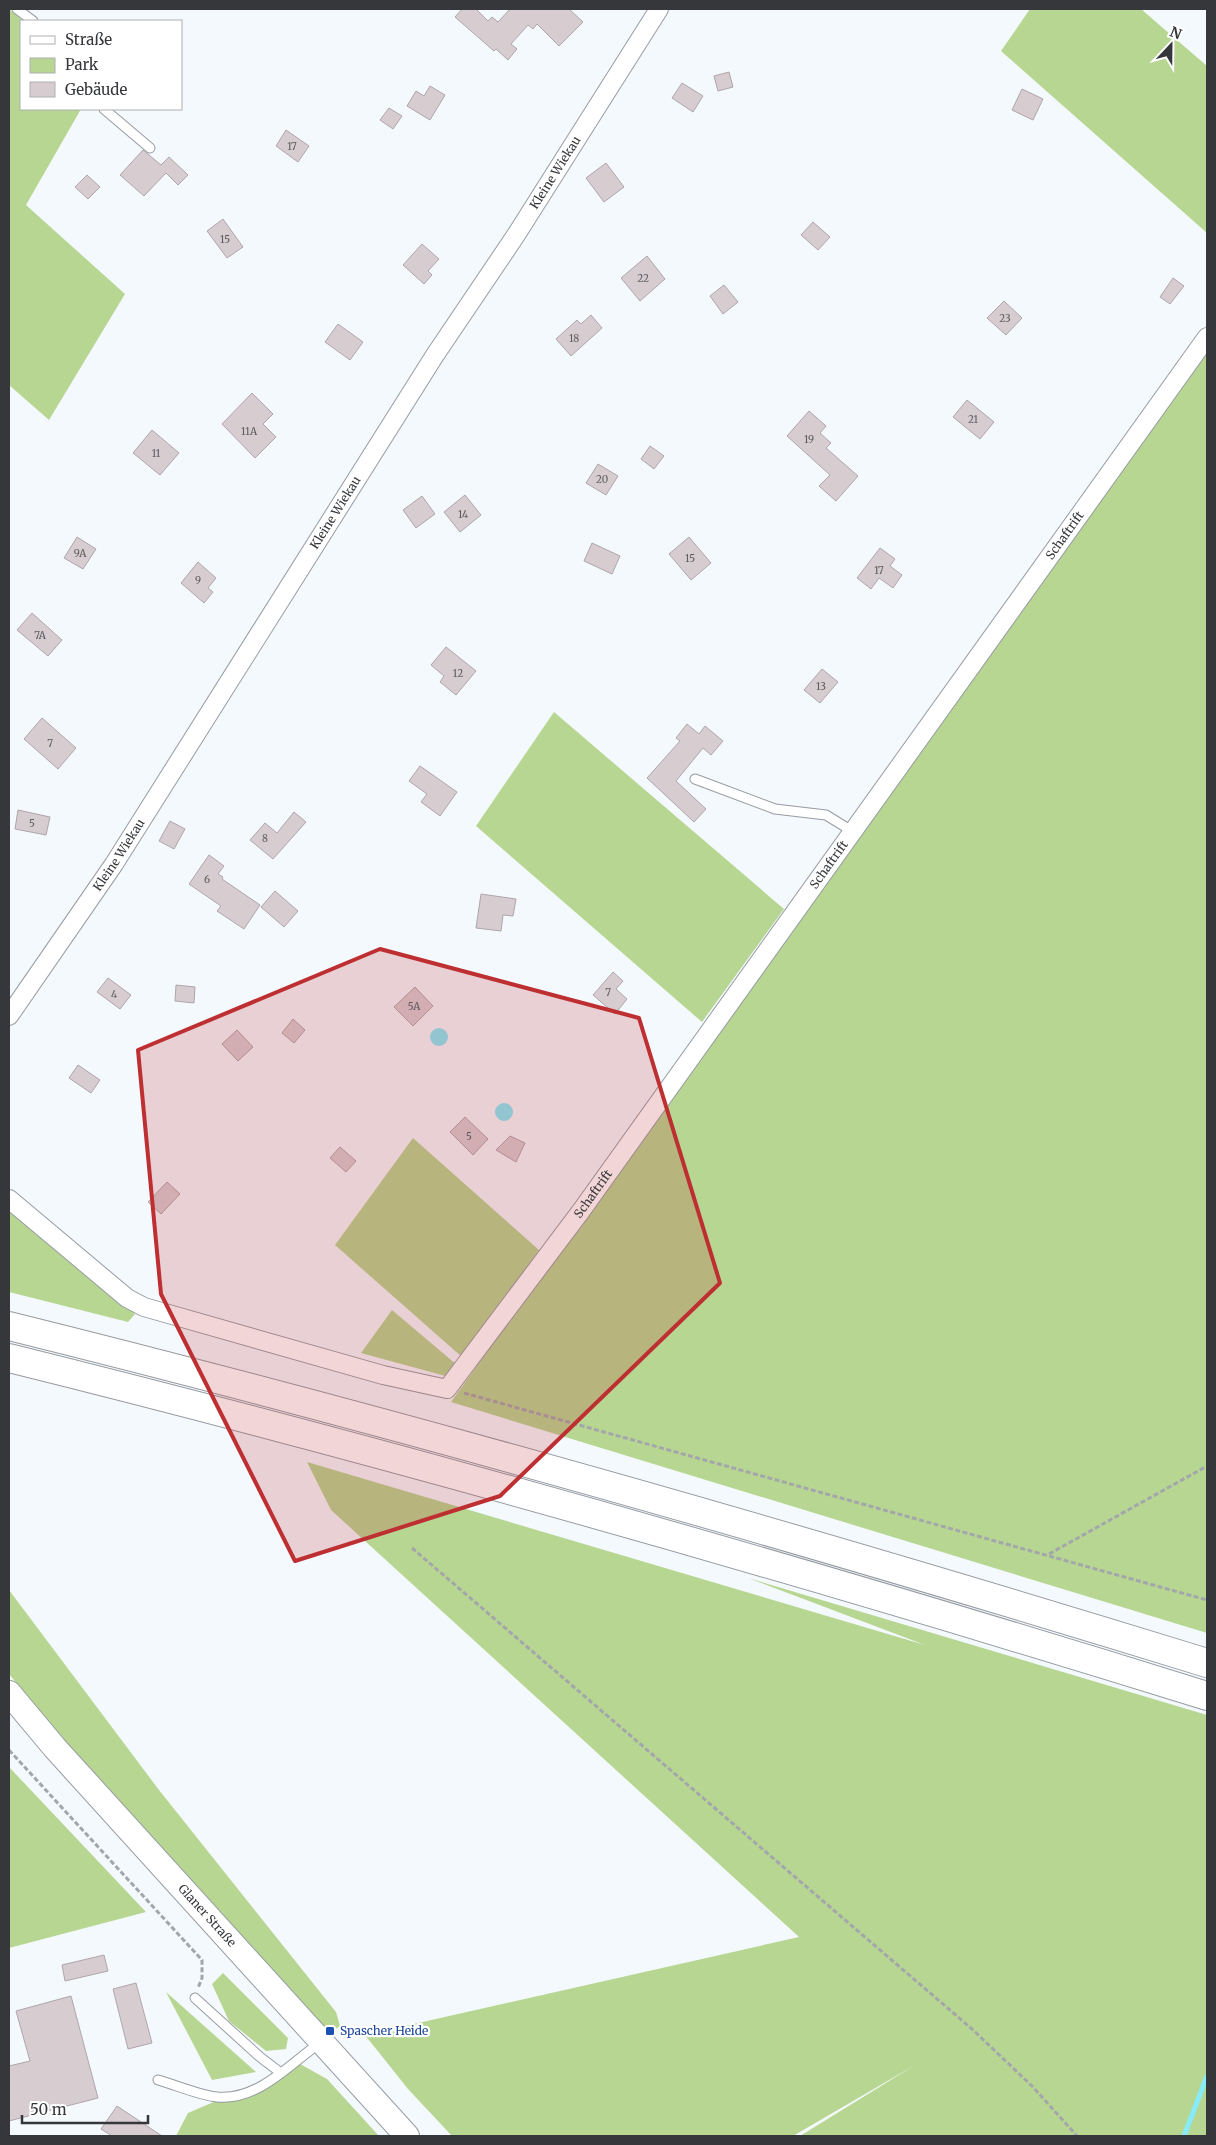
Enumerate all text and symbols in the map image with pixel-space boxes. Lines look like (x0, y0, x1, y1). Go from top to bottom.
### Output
legend (20, 20, 182, 110)
north arrow (1146, 20, 1196, 70)
text: N (1167, 23, 1184, 43)
text: Straße (65, 30, 112, 49)
text: Park (65, 55, 99, 74)
text: Gebäude (65, 80, 128, 99)
street label: Kleine Wiekau (526, 133, 584, 212)
house number: 17 (287, 140, 297, 153)
house number: 15 (220, 233, 230, 246)
house number: 22 (637, 272, 649, 285)
house number: 23 (999, 312, 1011, 325)
house number: 18 (569, 332, 579, 345)
house number: 21 (968, 413, 979, 426)
house number: 11A (241, 425, 258, 438)
house number: 19 (804, 433, 814, 446)
house number: 11 (152, 447, 161, 460)
street label: Kleine Wiekau (307, 473, 364, 552)
house number: 20 (596, 473, 608, 486)
house number: 14 (458, 508, 468, 521)
street label: Schaftrift (1042, 508, 1087, 562)
house number: 9A (74, 547, 87, 560)
house number: 15 (685, 552, 695, 565)
house number: 17 (874, 564, 884, 577)
house number: 9 (195, 574, 201, 587)
house number: 7A (34, 629, 47, 642)
house number: 12 (453, 667, 463, 680)
house number: 13 (816, 680, 826, 693)
house number: 7 (47, 737, 53, 750)
street label: Kleine Wiekau (90, 815, 148, 894)
house number: 5 (29, 817, 35, 830)
house number: 8 (262, 832, 268, 845)
street label: Schaftrift (806, 837, 851, 891)
house number: 6 (204, 873, 210, 886)
house number: 7 (605, 986, 611, 999)
house number: 4 (111, 988, 117, 1001)
house number: 5A (408, 1000, 421, 1013)
house number: 5 (466, 1130, 472, 1143)
street label: Schaftrift (570, 1166, 615, 1221)
street label: Glaner Straße (175, 1881, 240, 1950)
place label: Spascher Heide (340, 2023, 428, 2038)
marker: Spascher Heide (324, 2025, 336, 2037)
scale bar (22, 2092, 149, 2124)
text: 50 m (30, 2100, 67, 2119)

